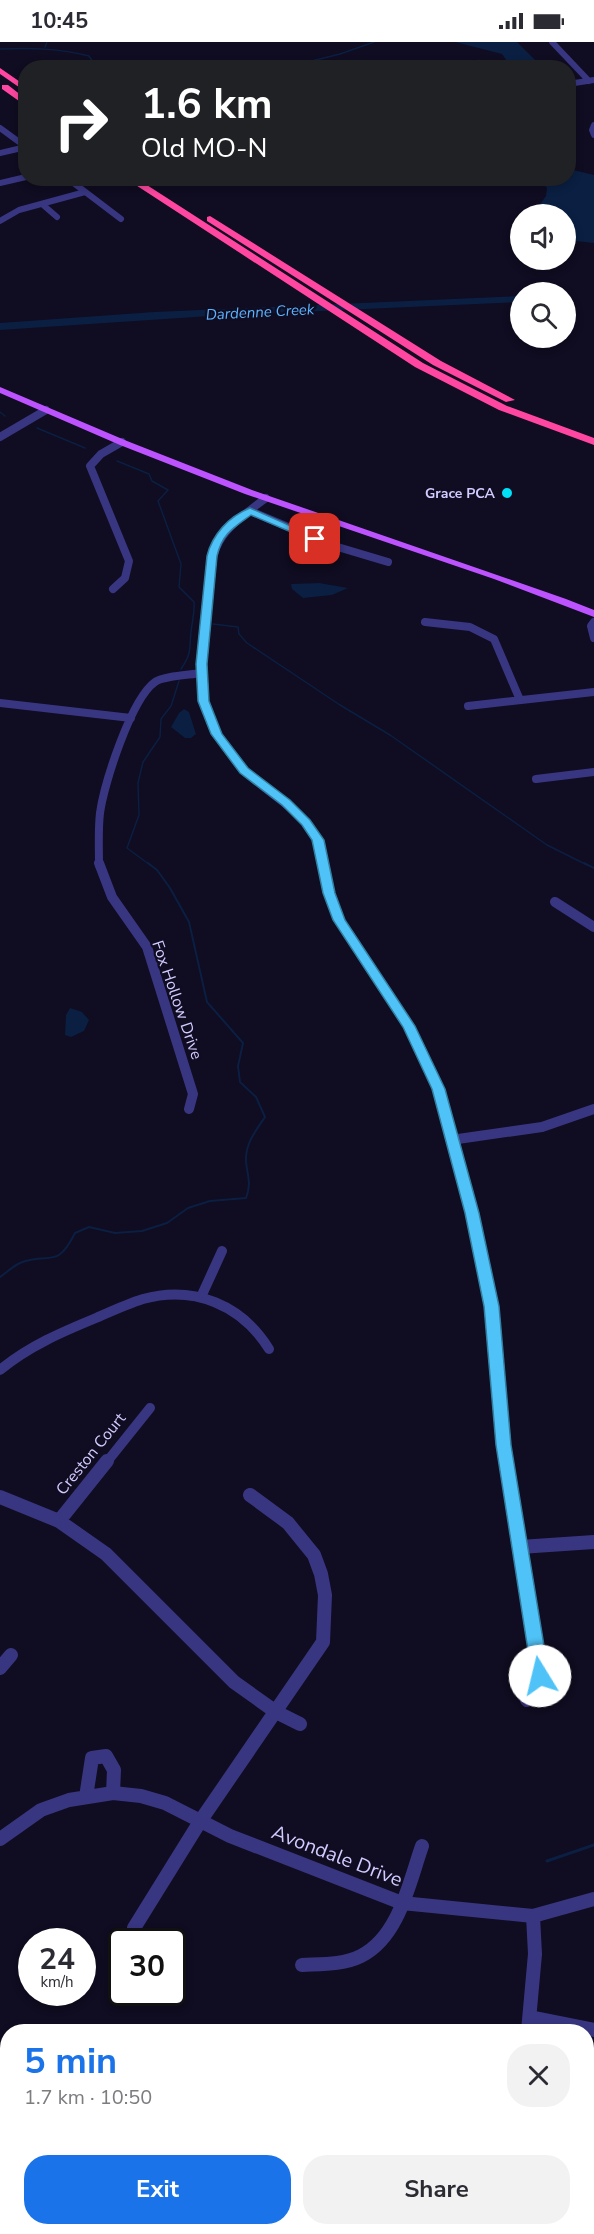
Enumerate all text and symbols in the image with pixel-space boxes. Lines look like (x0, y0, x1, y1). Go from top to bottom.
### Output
text: 10:45 (30, 6, 88, 36)
text: 1.6 km (141, 76, 273, 133)
icon: right (42, 84, 120, 162)
text: Old MO-N (141, 130, 267, 167)
map controls (510, 204, 576, 348)
button: sound (510, 204, 576, 270)
button: search (510, 282, 576, 348)
water label: Dardenne Creek (205, 299, 315, 325)
place label: Grace PCA (425, 484, 496, 503)
marker: Grace PCA (500, 486, 514, 500)
pin (289, 513, 340, 564)
icon: arrive (298, 522, 331, 555)
street label: Fox Hollow Drive (146, 938, 208, 1062)
street label: Creston Court (51, 1408, 131, 1500)
position arrow (508, 1644, 572, 1708)
street label: Avondale Drive (268, 1819, 406, 1893)
speed limit sign: 30 (108, 1928, 186, 2006)
text: 24 (39, 1939, 75, 1980)
text: km/h (40, 1972, 74, 1992)
text: 5 min (24, 2037, 117, 2086)
button: close (507, 2044, 570, 2107)
text: 1.7 km · 10:50 (24, 2084, 152, 2111)
button: Exit (24, 2155, 291, 2224)
button: Share (303, 2155, 570, 2224)

